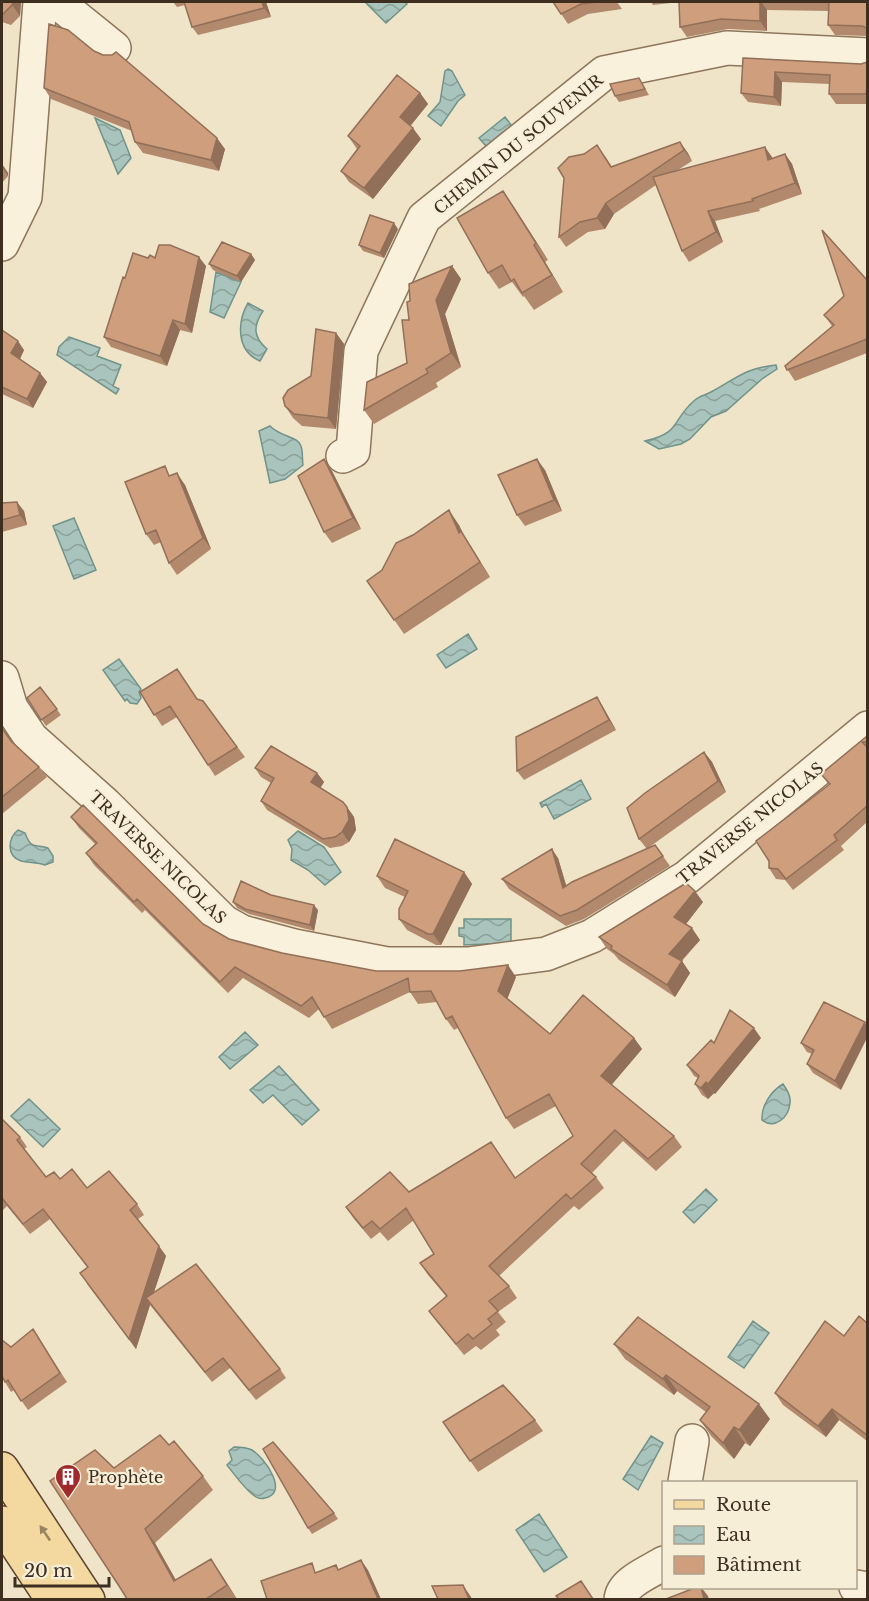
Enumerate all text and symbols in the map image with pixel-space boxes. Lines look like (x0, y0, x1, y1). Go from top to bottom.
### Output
street label: CHEMIN DU SOUVENIR (429, 69, 608, 218)
street label: TRAVERSE NICOLAS (673, 758, 827, 888)
street label: TRAVERSE NICOLAS (85, 786, 231, 928)
building icon: Prophète (53, 1462, 83, 1500)
place label: Prophète (88, 1467, 163, 1487)
legend (662, 1481, 857, 1589)
text: Route (716, 1494, 771, 1516)
text: Eau (716, 1524, 751, 1546)
one-way arrow (40, 1525, 51, 1541)
scale bar (15, 1550, 110, 1588)
text: Bâtiment (716, 1554, 802, 1576)
text: 20 m (24, 1560, 72, 1582)

